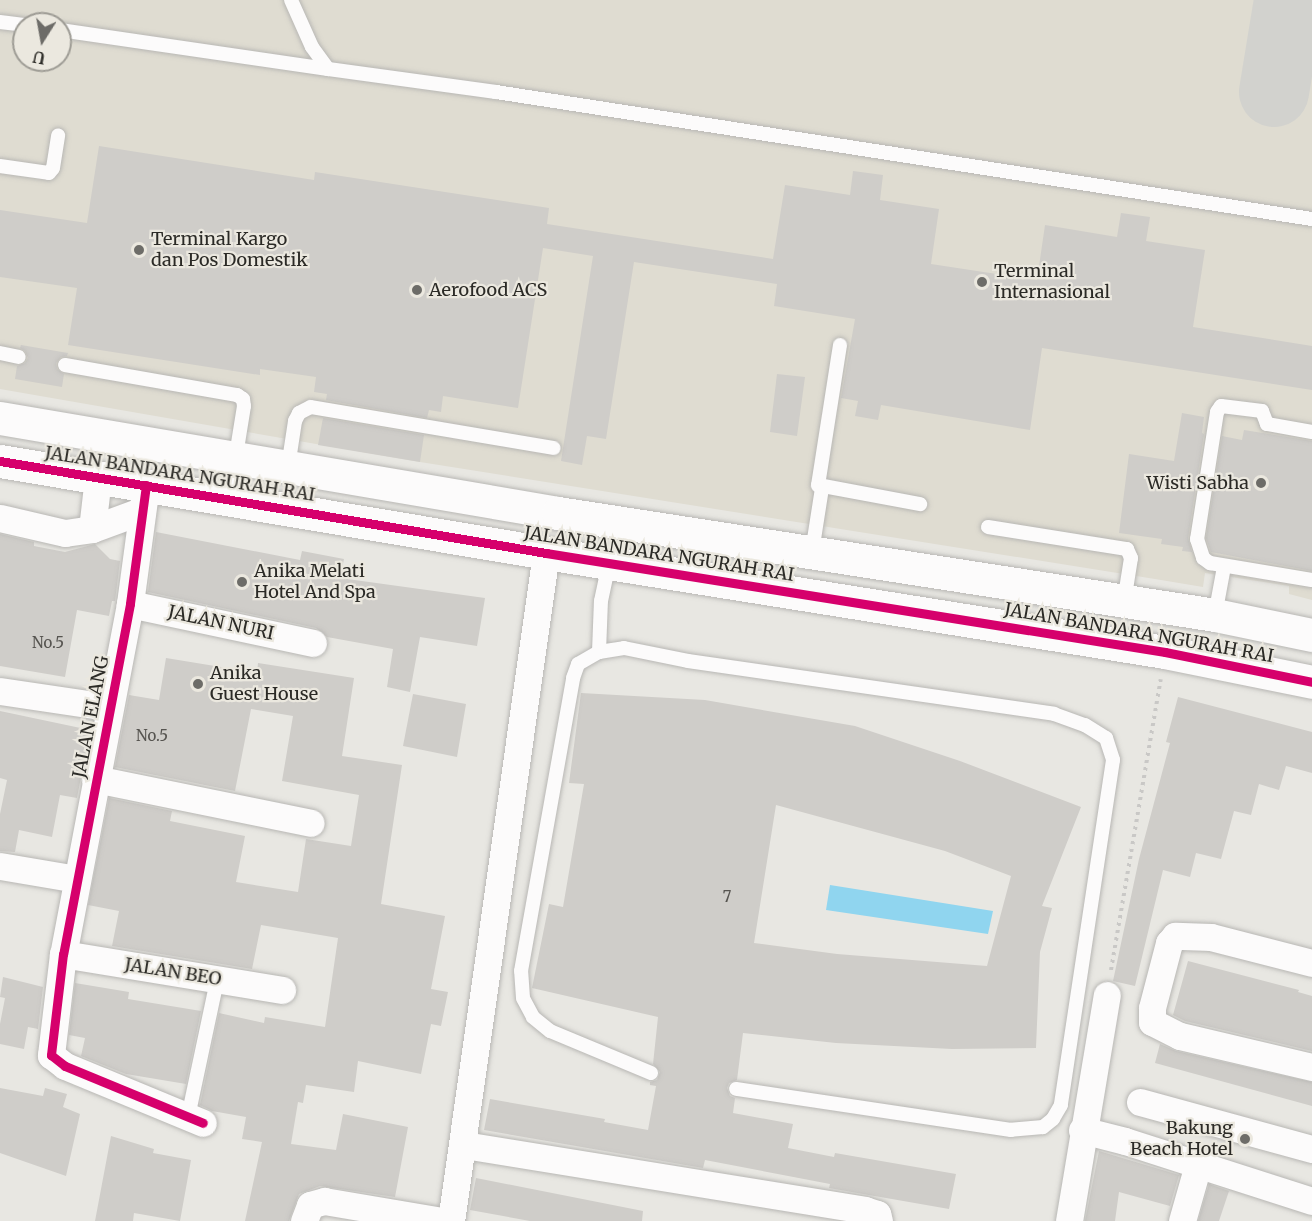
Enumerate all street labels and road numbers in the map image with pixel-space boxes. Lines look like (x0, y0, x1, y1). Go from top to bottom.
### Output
street label: JALAN BANDARA NGURAH RAI (43, 442, 317, 506)
street label: JALAN BANDARA NGURAH RAI (522, 522, 796, 586)
street label: JALAN BANDARA NGURAH RAI (1003, 599, 1275, 667)
street label: JALAN NURI (166, 601, 276, 645)
street label: JALAN ELANG (69, 654, 113, 780)
street label: JALAN BEO (123, 954, 223, 990)

